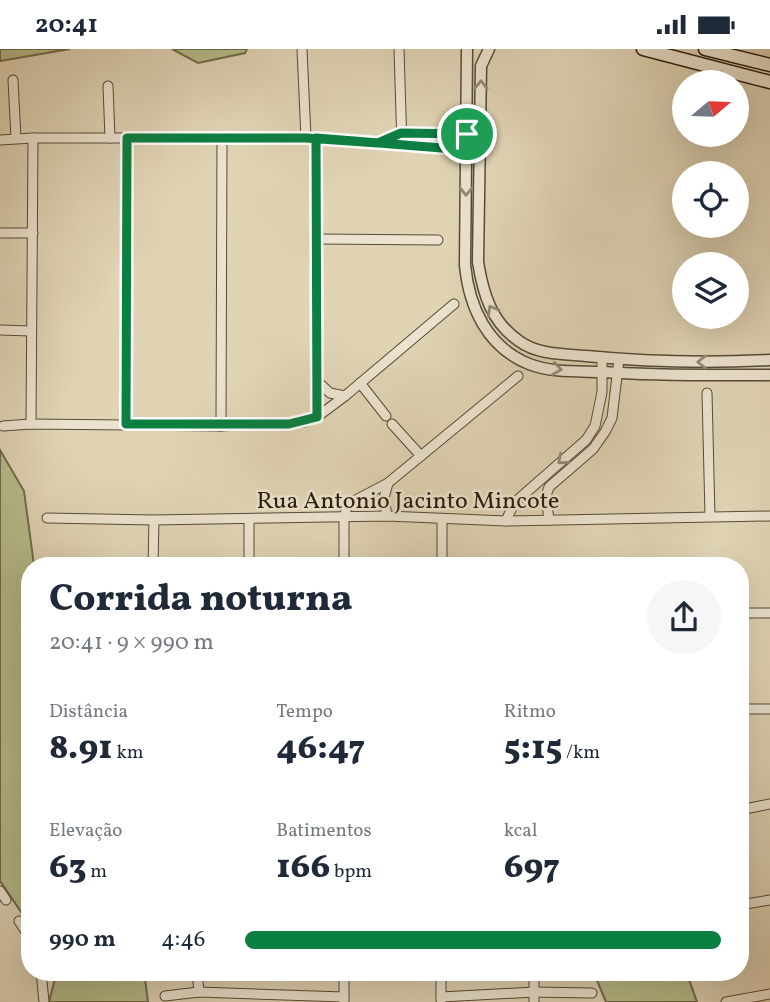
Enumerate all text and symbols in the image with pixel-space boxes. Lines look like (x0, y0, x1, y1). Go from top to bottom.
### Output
text: 20:41 (35, 7, 98, 43)
north arrow (672, 70, 749, 147)
map controls (672, 70, 749, 329)
one-way arrow (473, 79, 488, 90)
pin (437, 104, 497, 164)
icon: arrive (448, 115, 486, 153)
button: locate (672, 161, 749, 238)
one-way arrow (459, 185, 474, 196)
button: layers (672, 252, 749, 329)
one-way arrow (487, 305, 500, 317)
one-way arrow (696, 354, 707, 370)
one-way arrow (551, 362, 563, 377)
one-way arrow (558, 452, 571, 464)
street label: Rua Antonio Jacinto Mincote (257, 485, 559, 519)
text: Corrida noturna (49, 574, 352, 627)
button: share (647, 580, 721, 654)
text: 20:41 · 9 × 990 m (49, 627, 214, 659)
text: Distância (49, 699, 128, 725)
text: Tempo (276, 699, 333, 725)
text: Ritmo (504, 699, 556, 725)
text: 8.91 (49, 725, 113, 773)
text: 46:47 (276, 725, 365, 773)
text: 5:15 (504, 725, 562, 773)
text: km (113, 740, 144, 766)
text: /km (562, 740, 600, 766)
text: Elevação (49, 818, 122, 844)
text: Batimentos (276, 818, 372, 844)
text: kcal (504, 818, 537, 844)
text: 63 (49, 844, 87, 892)
text: 166 (276, 844, 330, 892)
text: 697 (504, 844, 560, 892)
text: m (87, 859, 107, 885)
text: bpm (330, 859, 372, 885)
text: 990 m (49, 924, 116, 956)
text: 4:46 (161, 924, 205, 956)

